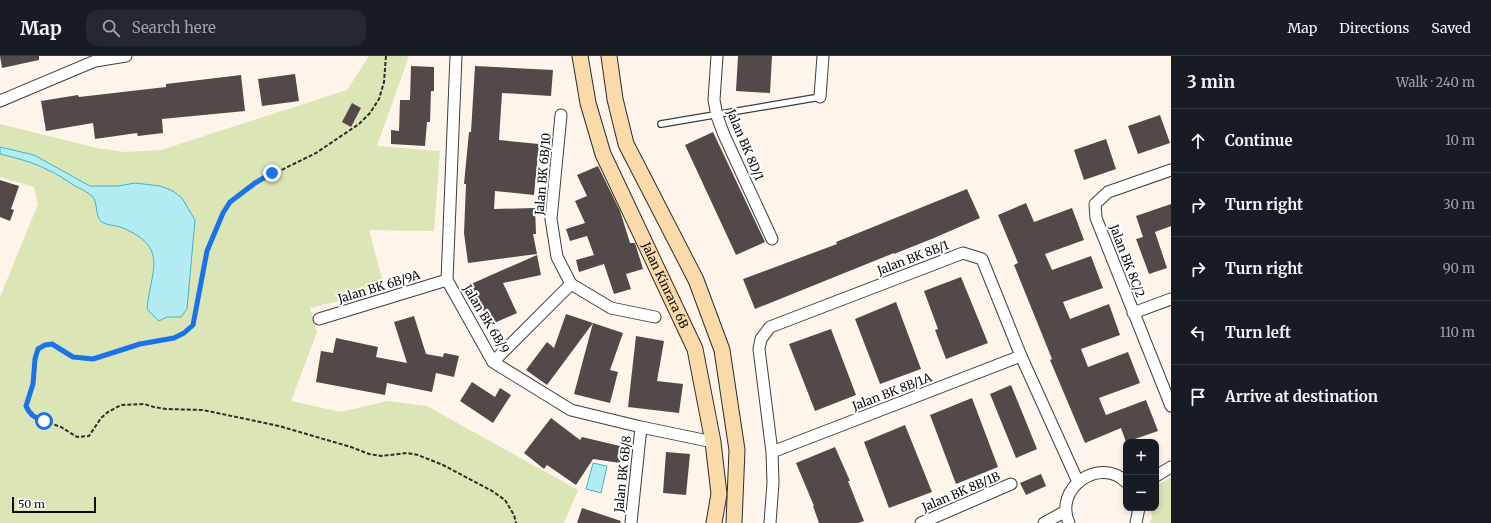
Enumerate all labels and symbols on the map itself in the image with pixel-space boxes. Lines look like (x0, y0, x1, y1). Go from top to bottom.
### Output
street label: Jalan BK 8D/1 (723, 106, 767, 183)
street label: Jalan BK 6B/10 (531, 132, 554, 217)
route end (263, 164, 281, 182)
street label: Jalan BK 8C/2 (1106, 221, 1148, 300)
street label: Jalan BK 8B/1 (874, 237, 951, 278)
street label: Jalan Kinrara 6B (638, 239, 692, 331)
street label: Jalan BK 6B/9A (335, 267, 422, 306)
street label: Jalan BK 6B/9 (460, 281, 513, 356)
street label: Jalan BK 8B/1A (849, 369, 934, 414)
route start (35, 412, 53, 430)
street label: Jalan BK 6B/8 (611, 435, 634, 514)
street label: Jalan BK 8B/1B (919, 468, 1002, 515)
scale bar (12, 495, 96, 514)

